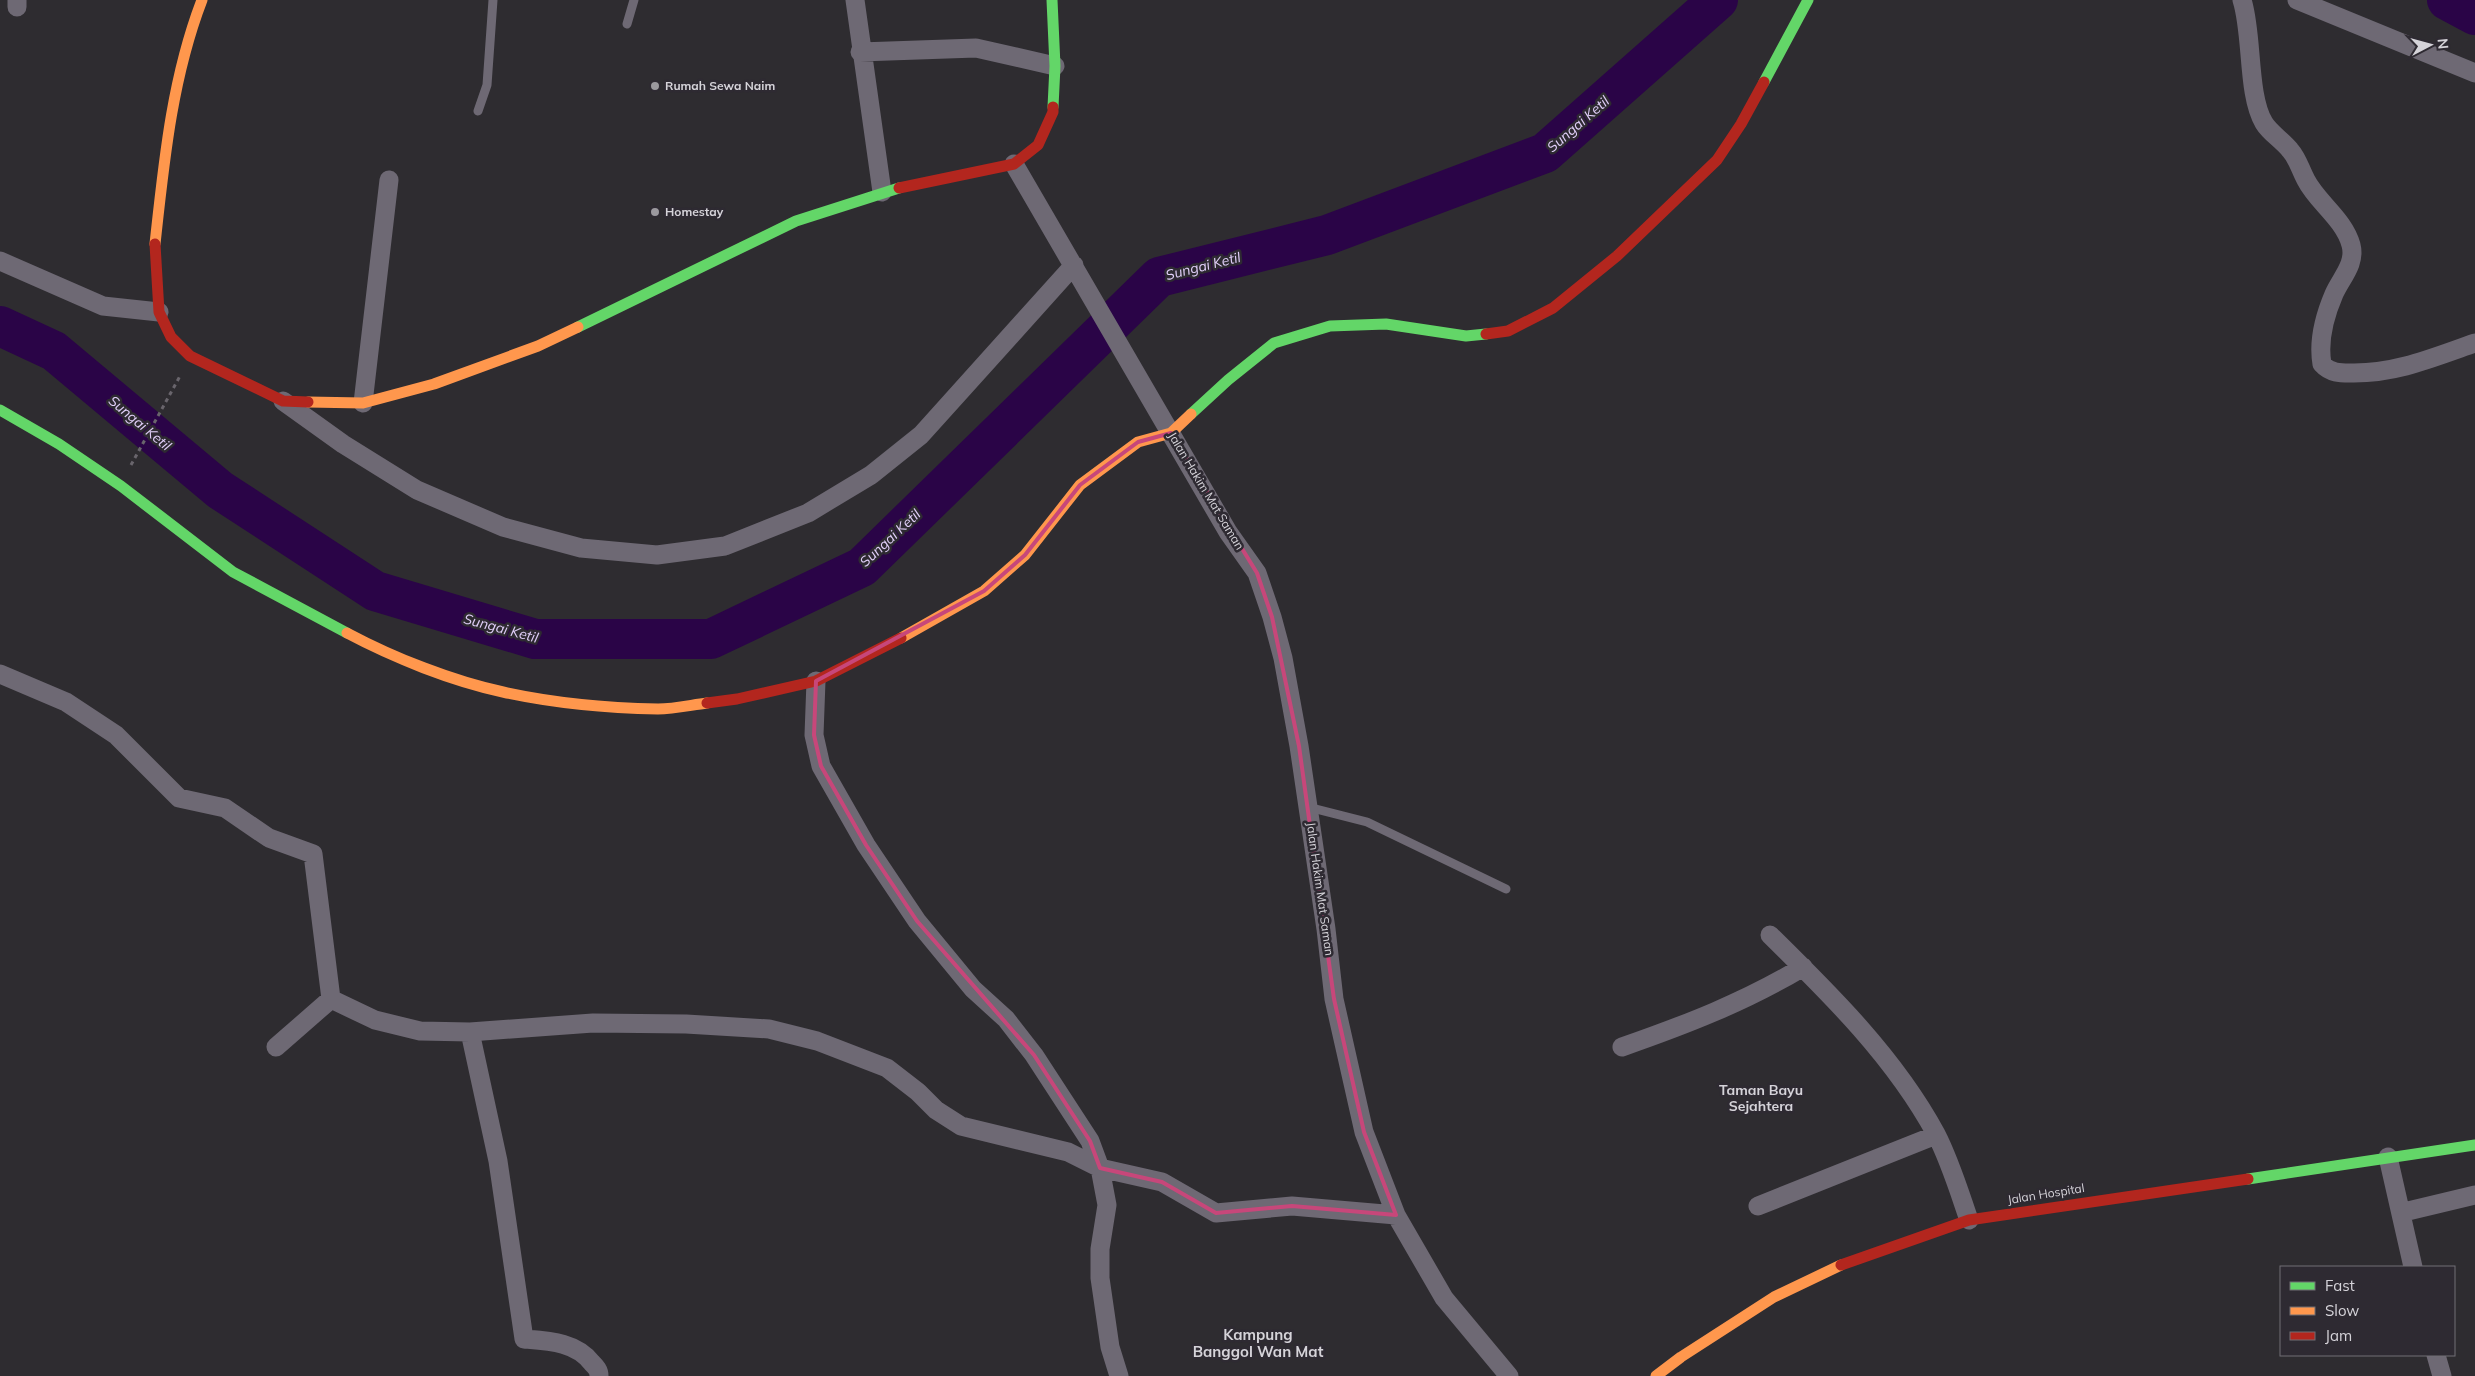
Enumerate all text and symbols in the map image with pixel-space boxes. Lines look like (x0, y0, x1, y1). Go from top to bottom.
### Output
north arrow (2405, 20, 2455, 70)
text: N (2433, 37, 2452, 50)
place label: Rumah Sewa Naim (665, 78, 775, 93)
marker: Rumah Sewa Naim (649, 80, 661, 92)
water label: Sungai Ketil (1543, 92, 1613, 156)
place label: Homestay (665, 204, 724, 219)
marker: Homestay (649, 206, 661, 218)
water label: Sungai Ketil (1164, 248, 1243, 284)
water label: Sungai Ketil (105, 391, 176, 455)
street label: Jalan Hakim Mat Saman (1165, 429, 1248, 552)
water label: Sungai Ketil (856, 505, 925, 571)
water label: Sungai Ketil (462, 609, 541, 647)
street label: Jalan Hakim Mat Saman (1304, 821, 1337, 957)
district label: Taman Bayu Sejahtera (1719, 1081, 1803, 1115)
street label: Jalan Hospital (2006, 1180, 2085, 1207)
legend (2280, 1266, 2455, 1356)
text: Fast (2325, 1276, 2355, 1295)
text: Slow (2325, 1301, 2359, 1320)
district label: Kampung Banggol Wan Mat (1193, 1325, 1324, 1361)
text: Jam (2325, 1326, 2352, 1345)

